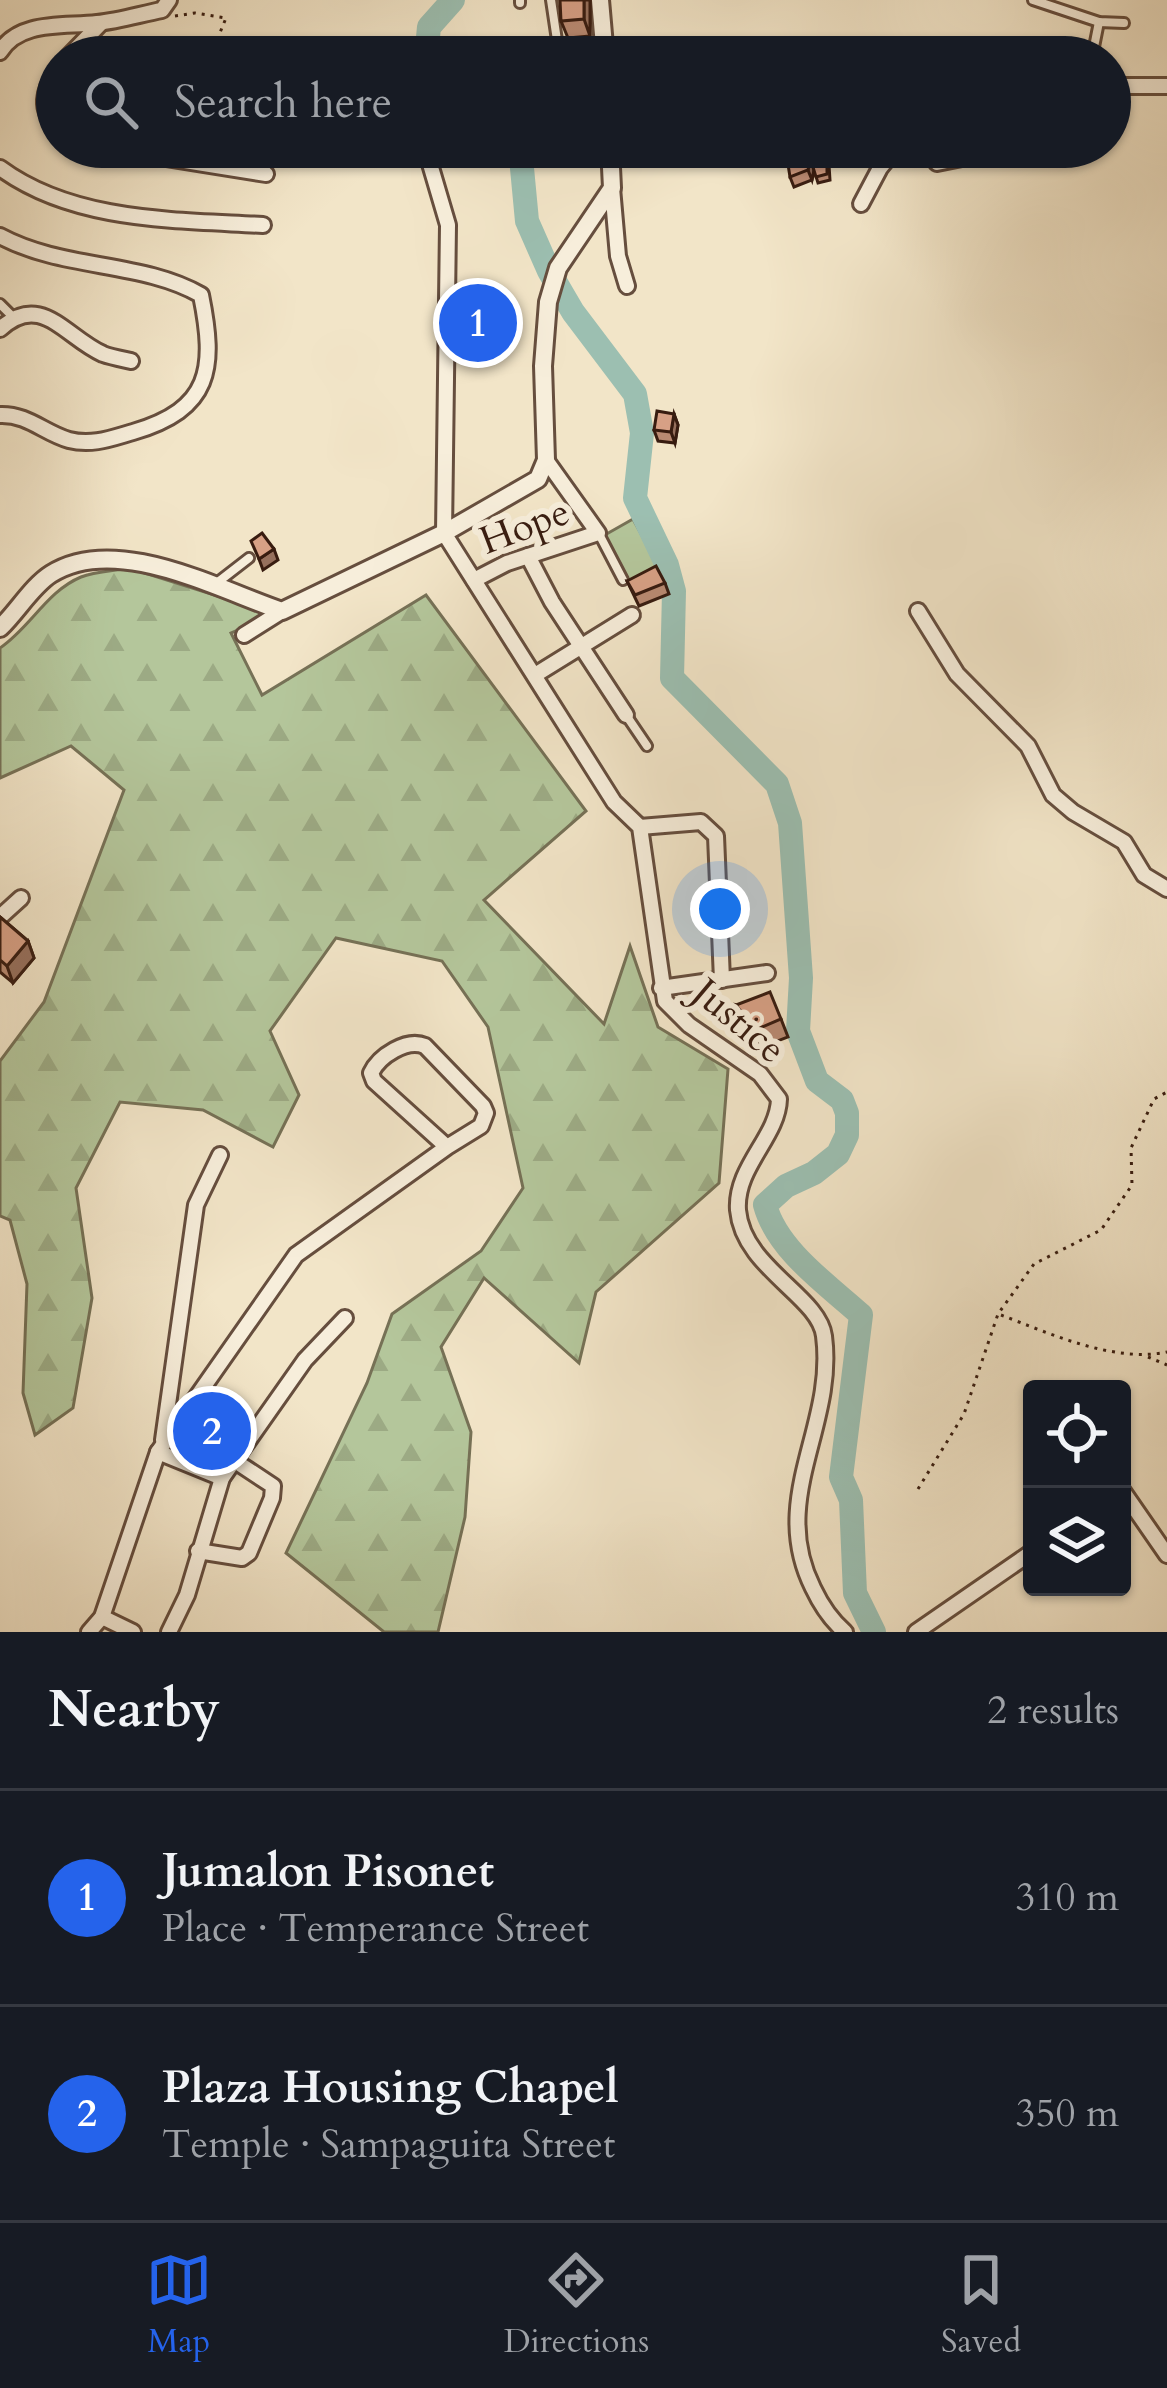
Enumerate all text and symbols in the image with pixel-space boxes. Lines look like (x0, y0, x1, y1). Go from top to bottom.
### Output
search box (36, 36, 1131, 168)
icon: search (78, 69, 144, 135)
text: Search here (174, 72, 392, 133)
pin: 1 (439, 278, 517, 368)
street label: Hope (472, 485, 577, 568)
your location (690, 879, 750, 939)
street label: Justice (677, 963, 797, 1076)
map controls (1023, 1380, 1131, 1596)
button: locate (1023, 1380, 1131, 1488)
pin: 2 (173, 1386, 251, 1476)
button: layers (1023, 1488, 1131, 1596)
text: Nearby (48, 1675, 220, 1745)
text: 2 results (987, 1684, 1119, 1737)
text: Jumalon Pisonet (162, 1841, 494, 1902)
text: 1 (77, 1871, 97, 1924)
text: 310 m (1016, 1871, 1119, 1924)
text: Place · Temperance Street (162, 1902, 589, 1955)
text: Plaza Housing Chapel (162, 2057, 619, 2118)
text: 2 (77, 2087, 97, 2140)
text: 350 m (1016, 2087, 1119, 2140)
text: Temple · Sampaguita Street (162, 2118, 615, 2171)
tab: Map (146, 2247, 212, 2364)
tab: Directions (504, 2247, 649, 2364)
tab: Saved (941, 2247, 1021, 2364)

